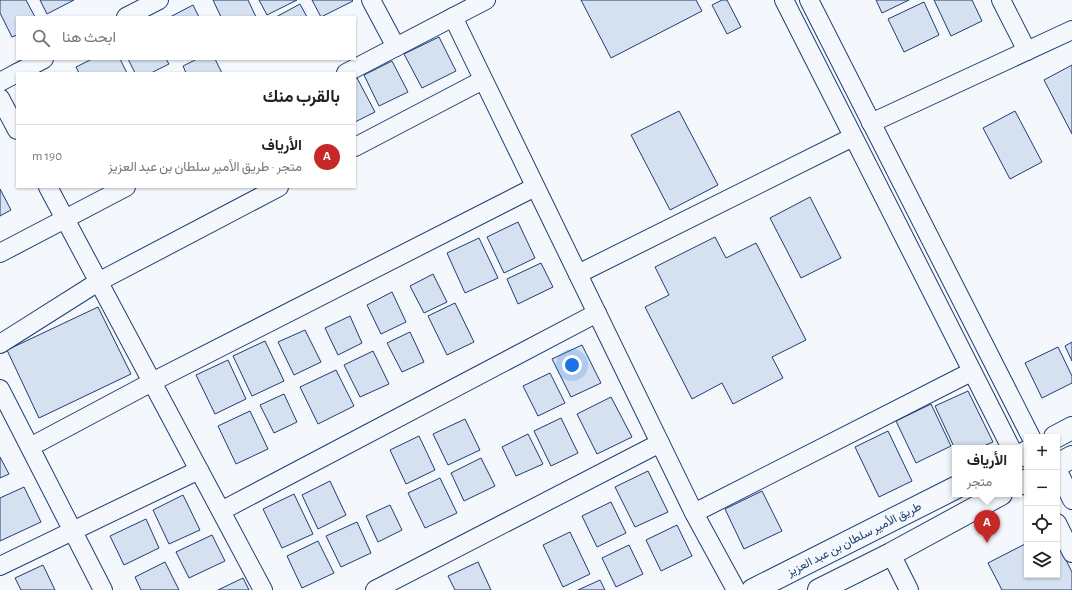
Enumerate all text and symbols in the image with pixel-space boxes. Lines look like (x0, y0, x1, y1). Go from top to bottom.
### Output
search box (16, 16, 356, 60)
icon: search (30, 27, 52, 49)
text: ابحث هنا (62, 30, 116, 45)
text: بالقرب منك (263, 88, 340, 105)
text: الأرياف (262, 138, 302, 153)
text: 190 m (32, 150, 62, 163)
text: A (323, 150, 331, 163)
text: متجر · طريق الأمير سلطان بن عبد العزيز (108, 161, 302, 174)
your location (562, 355, 582, 375)
map controls (1024, 434, 1060, 578)
button: + (1024, 434, 1060, 470)
popup (952, 445, 1022, 497)
text: الأرياف (967, 453, 1007, 468)
button: − (1024, 470, 1060, 506)
text: متجر (967, 476, 992, 489)
street label: طريق الأمير سلطان بن عبد العزيز (784, 499, 924, 580)
button: locate (1024, 506, 1060, 542)
pin: A (974, 510, 1000, 543)
button: layers (1024, 542, 1060, 578)

